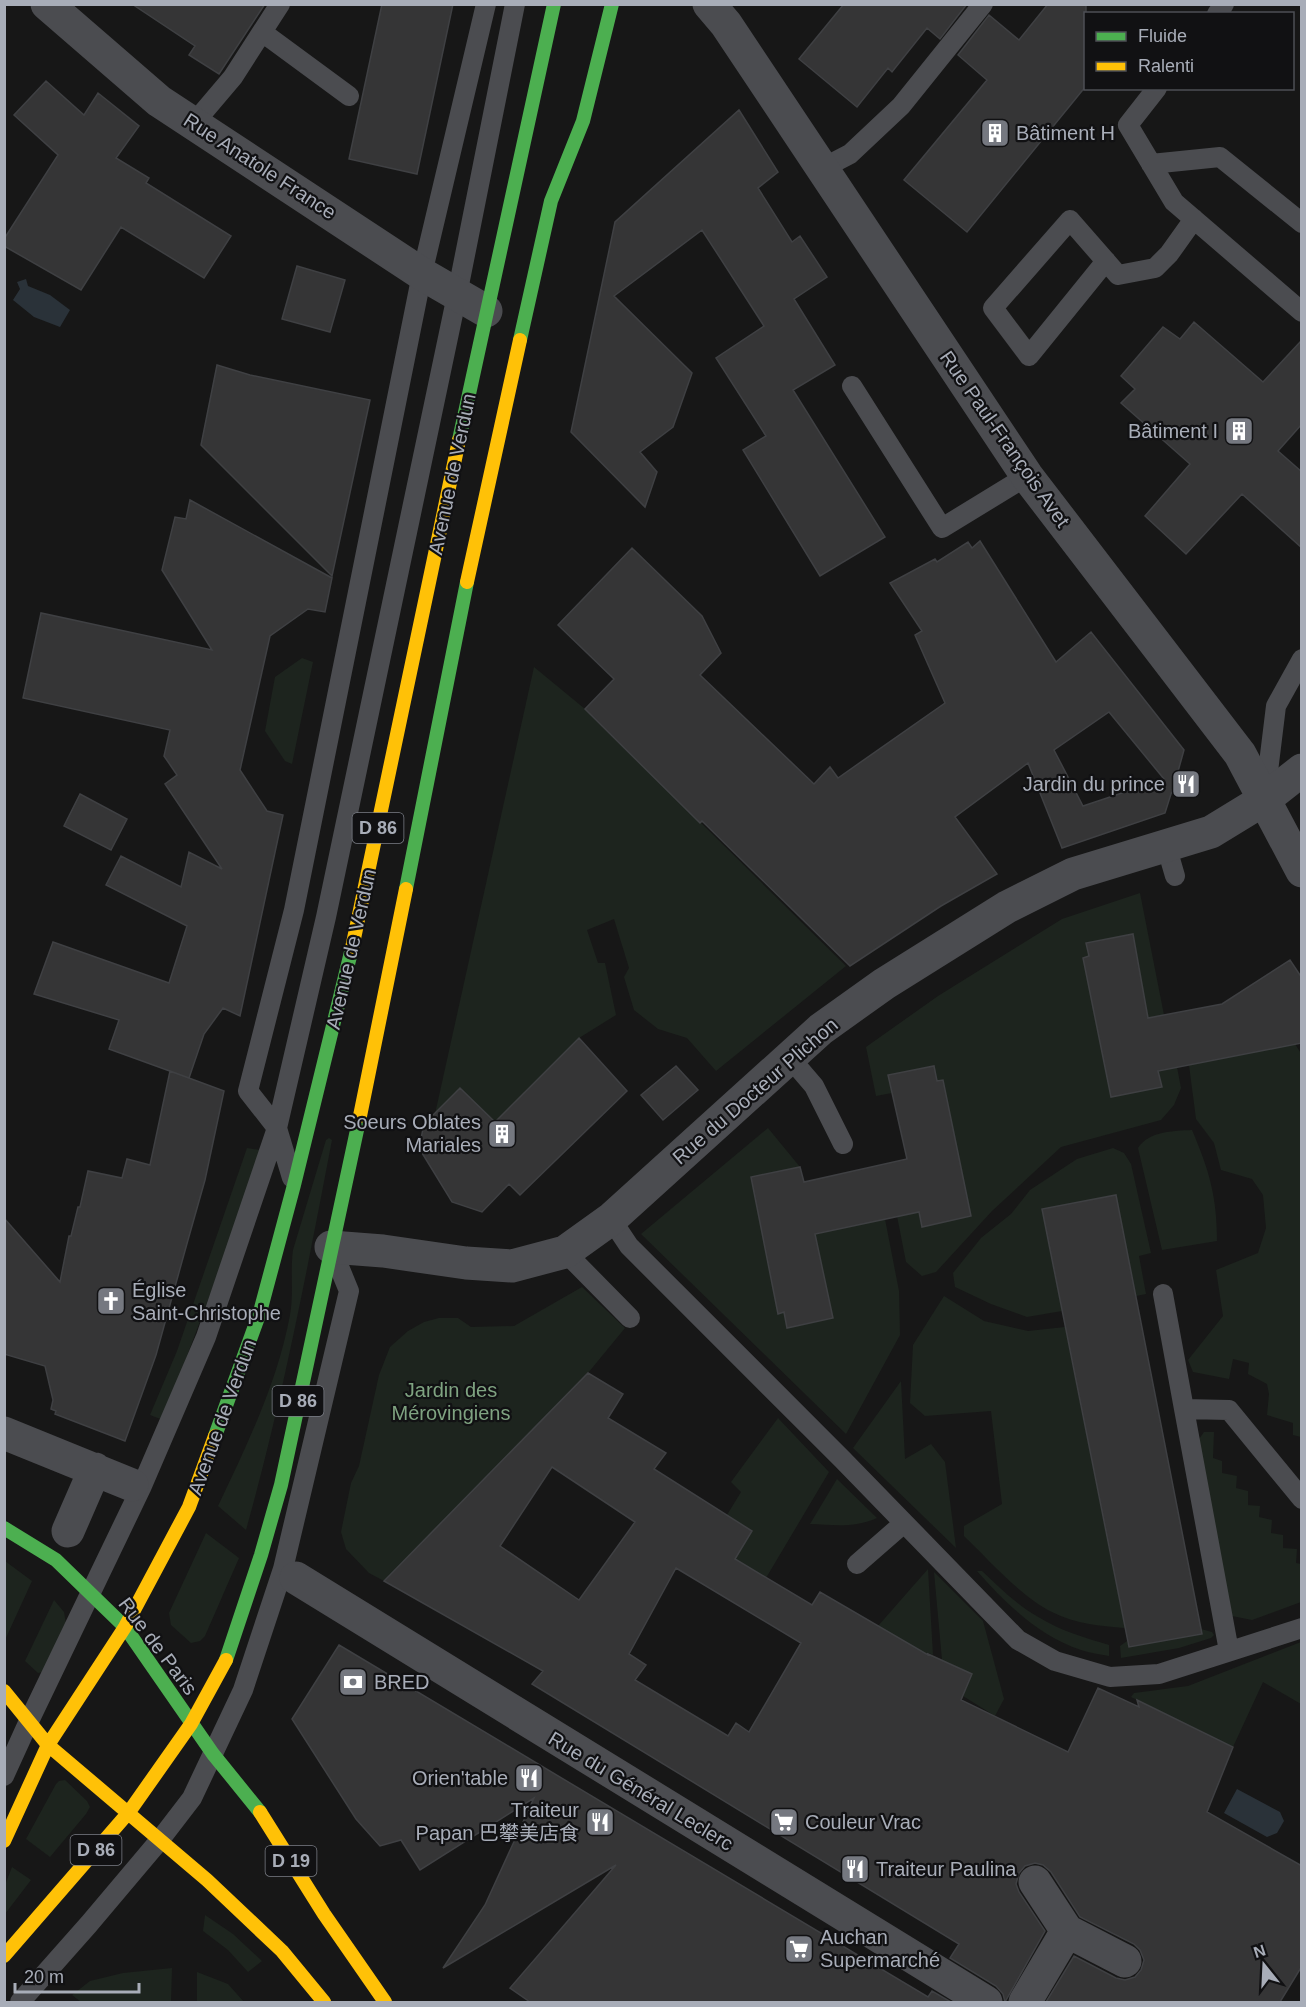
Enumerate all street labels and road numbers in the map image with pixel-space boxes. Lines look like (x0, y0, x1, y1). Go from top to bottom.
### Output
street label: Rue Anatole France (180, 109, 340, 223)
street label: Rue Paul-François Avet (936, 347, 1074, 532)
street label: Avenue de Verdun (424, 391, 480, 557)
road number: D 86 (352, 813, 404, 843)
street label: Avenue de Verdun (322, 867, 380, 1031)
street label: Rue du Docteur Plichon (668, 1013, 842, 1169)
street label: Avenue de Verdun (184, 1336, 260, 1498)
road number: D 86 (272, 1386, 324, 1416)
street label: Rue de Paris (114, 1593, 202, 1699)
street label: Rue du Général Leclerc (545, 1727, 737, 1855)
road number: D 86 (70, 1835, 122, 1865)
road number: D 19 (266, 1846, 316, 1876)

